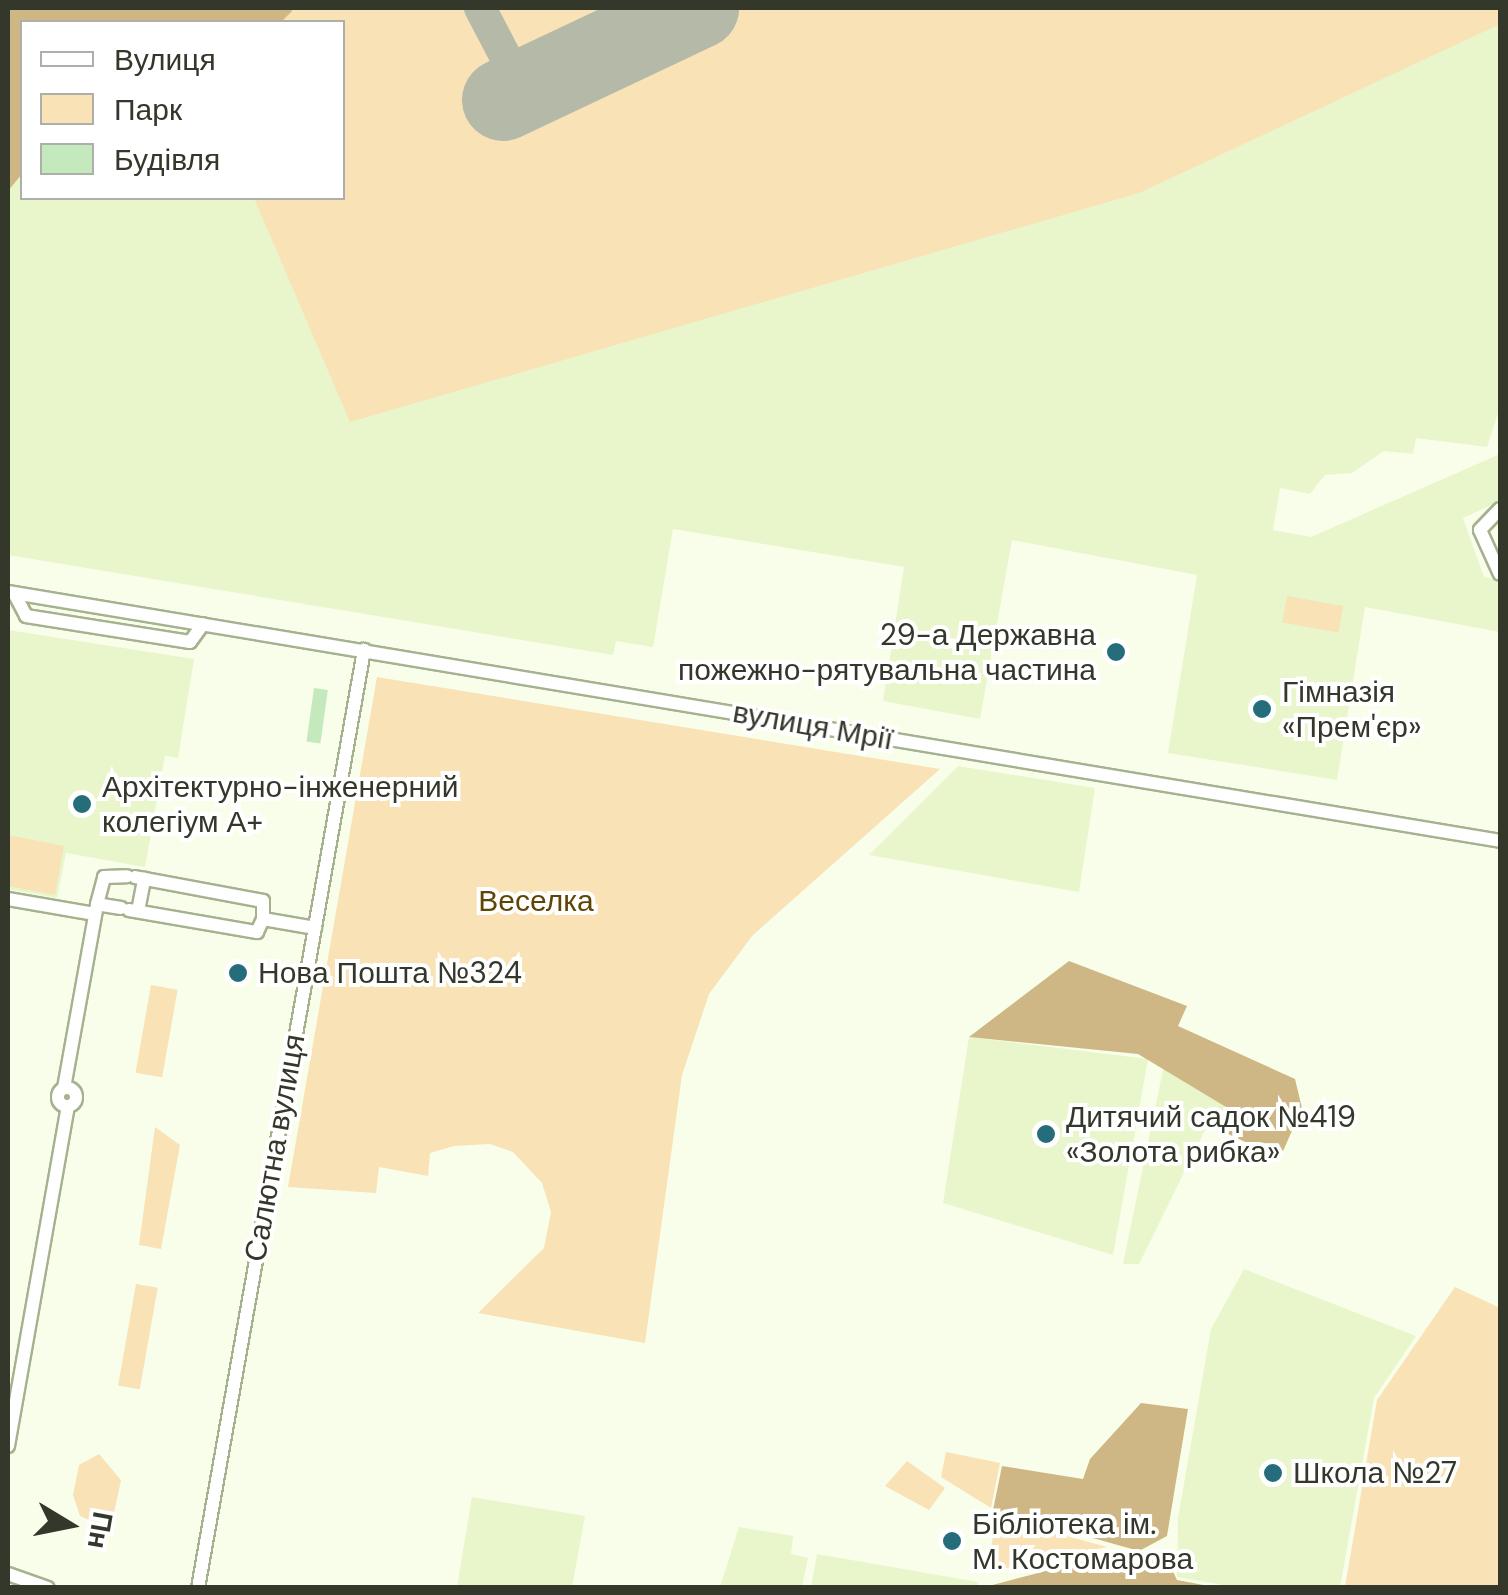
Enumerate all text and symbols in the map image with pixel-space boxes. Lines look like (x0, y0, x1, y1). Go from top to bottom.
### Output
legend (20, 20, 345, 200)
text: Вулиця (114, 40, 216, 79)
text: Парк (114, 90, 182, 129)
text: Будівля (114, 140, 220, 179)
place label: 29-а Державна пожежно-рятувальна частина (678, 617, 1096, 688)
marker: 29-а Державна пожежно-рятувальна частина (1105, 641, 1127, 663)
place label: Гімназія «Прем'єр» (1282, 674, 1421, 744)
street label: вулиця Мрії (730, 694, 896, 758)
marker: Гімназія «Прем'єр» (1251, 698, 1273, 720)
place label: Архітектурно-інженерний колегіум А+ (102, 769, 458, 840)
marker: Архітектурно-інженерний колегіум А+ (71, 793, 93, 815)
park label: Веселка (478, 883, 594, 919)
place label: Нова Пошта №324 (258, 955, 522, 991)
marker: Нова Пошта №324 (227, 962, 249, 984)
street label: Салютна вулиця (237, 1031, 313, 1265)
place label: Дитячий садок №419 «Золота рибка» (1066, 1099, 1356, 1170)
marker: Дитячий садок №419 «Золота рибка» (1035, 1123, 1057, 1145)
place label: Школа №27 (1293, 1455, 1457, 1491)
marker: Школа №27 (1262, 1462, 1284, 1484)
north arrow (20, 1475, 120, 1575)
place label: Бібліотека ім. М. Костомарова (972, 1506, 1193, 1576)
text: Пн (79, 1509, 121, 1552)
marker: Бібліотека ім. М. Костомарова (941, 1530, 963, 1552)

